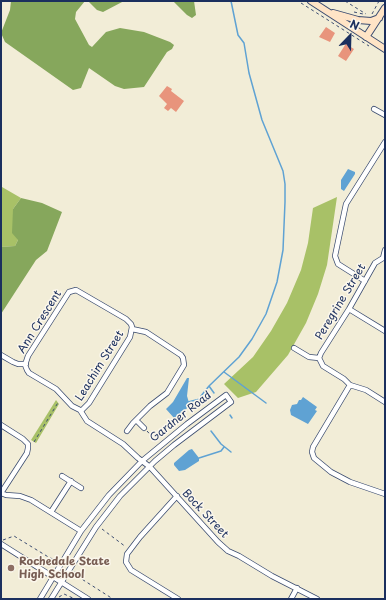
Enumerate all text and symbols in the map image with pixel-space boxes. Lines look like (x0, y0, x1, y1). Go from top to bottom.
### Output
text: N (348, 15, 362, 34)
north arrow (330, 16, 370, 56)
street label: Peregrine Street (313, 262, 369, 342)
street label: Ann Crescent (15, 288, 65, 356)
street label: Leachim Street (73, 328, 127, 404)
street label: Gardner Road (148, 389, 214, 445)
street label: Bock Street (179, 487, 231, 541)
place label: Rochedale State High School (19, 555, 110, 581)
marker: Rochedale State High School (6, 563, 16, 573)

